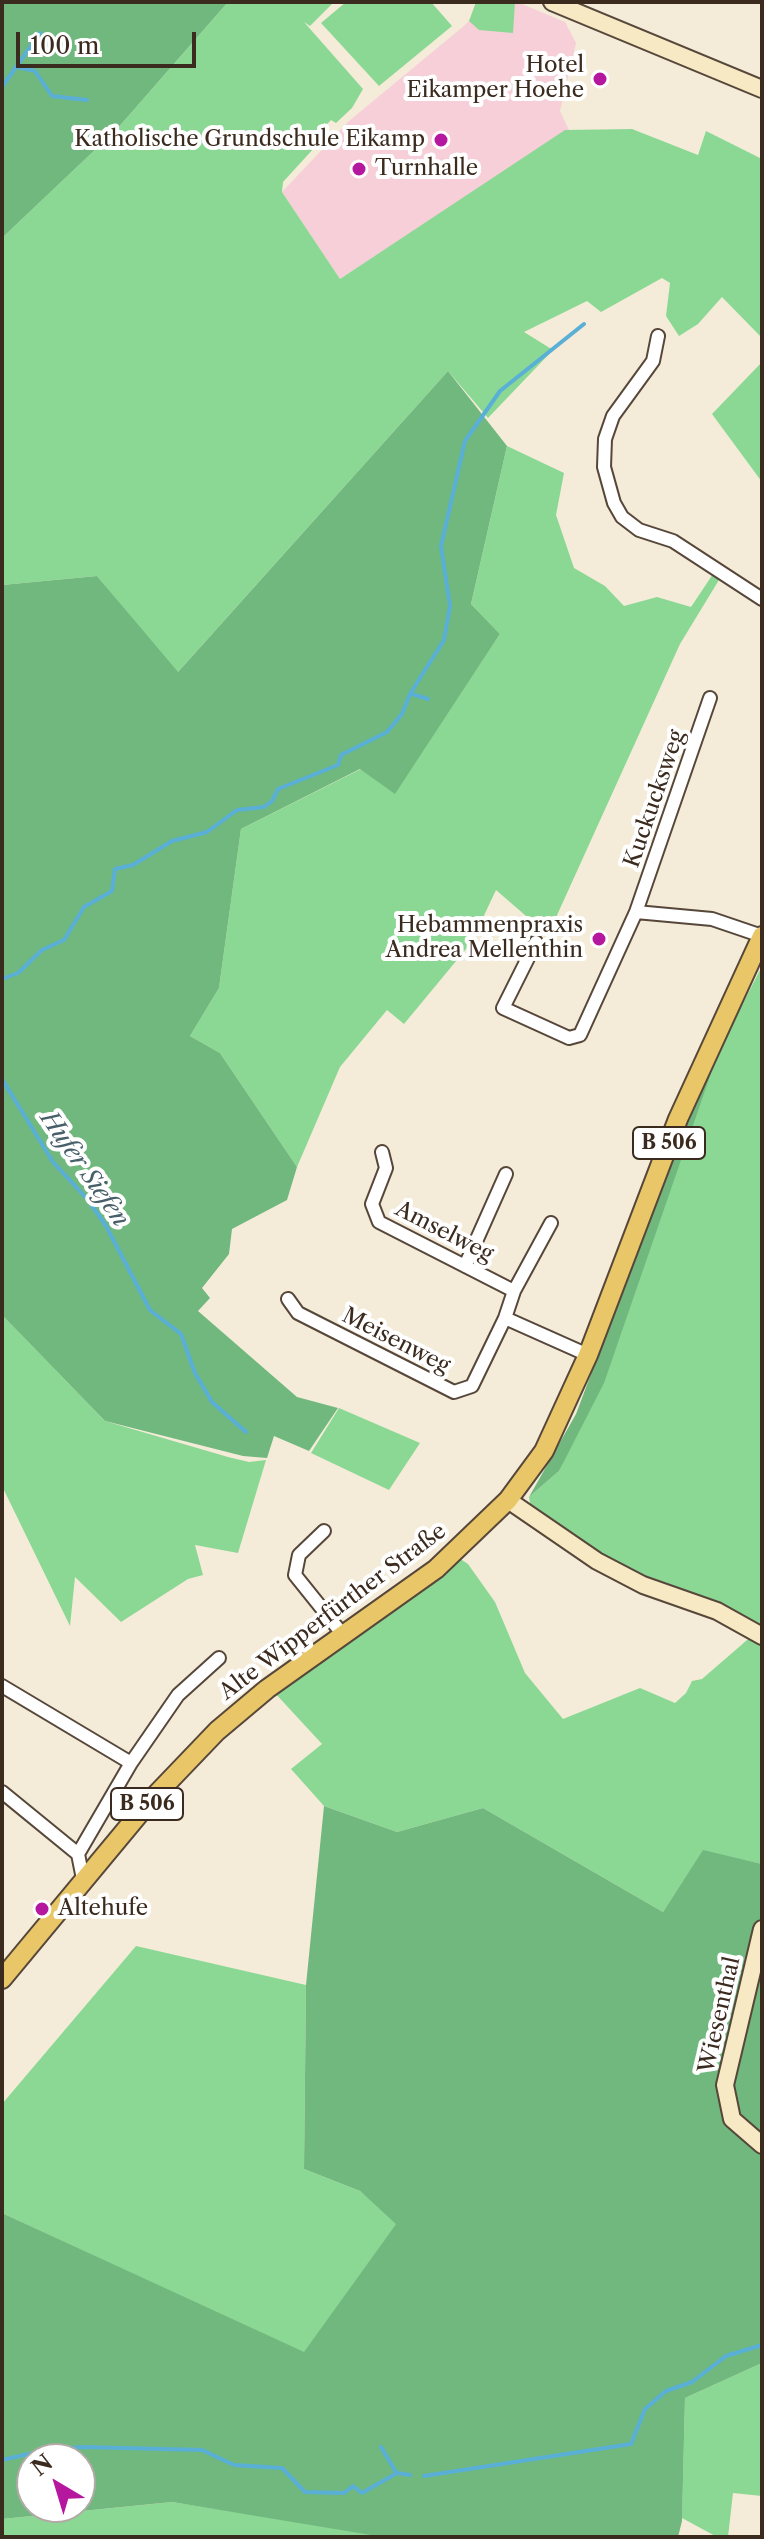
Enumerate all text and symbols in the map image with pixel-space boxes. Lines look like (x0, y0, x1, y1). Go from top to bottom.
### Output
scale bar (20, 16, 200, 66)
text: 100 m (30, 31, 99, 60)
place label: Hotel Eikamper Hoehe (407, 53, 584, 104)
marker: Hotel Eikamper Hoehe (591, 70, 609, 88)
place label: Katholische Grundschule Eikamp (74, 127, 425, 153)
marker: Katholische Grundschule Eikamp (432, 131, 450, 149)
place label: Turnhalle (375, 156, 478, 182)
marker: Turnhalle (350, 160, 368, 178)
street label: Kuckucksweg (619, 727, 691, 871)
place label: Hebammenpraxis Andrea Mellenthin (386, 913, 583, 964)
marker: Hebammenpraxis Andrea Mellenthin (590, 930, 608, 948)
water label: Hufer Siefen (34, 1105, 134, 1233)
road number: B 506 (633, 1127, 705, 1159)
street label: Amselweg (391, 1196, 497, 1268)
street label: Meisenweg (338, 1303, 454, 1379)
street label: Alte Wipperfürther Straße (214, 1518, 452, 1706)
road number: B 506 (111, 1788, 183, 1820)
place label: Altehufe (58, 1896, 148, 1922)
marker: Altehufe (33, 1900, 51, 1918)
street label: Wiesenthal (694, 1954, 746, 2076)
north arrow (16, 2443, 96, 2523)
text: N (26, 2449, 58, 2482)

